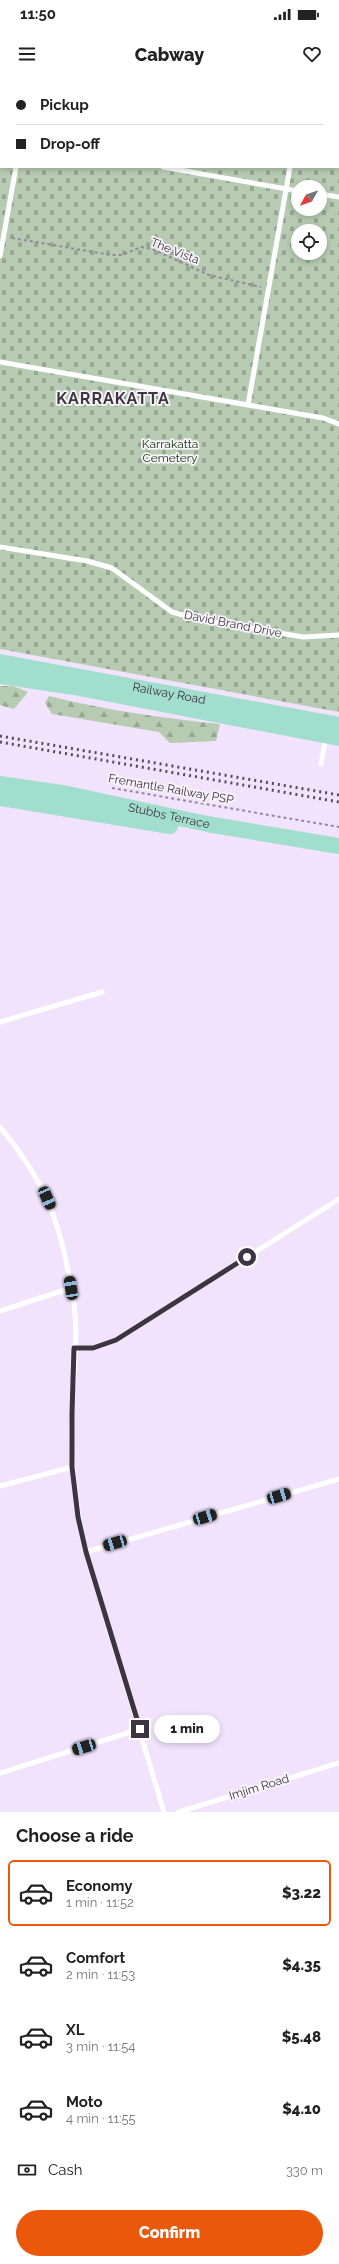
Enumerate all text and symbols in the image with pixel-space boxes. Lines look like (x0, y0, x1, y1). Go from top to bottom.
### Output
text: 11:50 (20, 5, 56, 23)
icon: menu (16, 43, 38, 65)
icon: heart (301, 43, 323, 65)
text: Cabway (135, 44, 204, 65)
text: Pickup (40, 96, 89, 114)
text: Drop-off (40, 135, 100, 153)
north arrow (291, 180, 327, 216)
map controls (291, 180, 327, 260)
button: locate (291, 224, 327, 260)
street label: The Vista (149, 235, 201, 267)
district label: KARRAKATTA (56, 389, 170, 408)
park label: Karrakatta Cemetery (142, 437, 198, 465)
street label: David Brand Drive (183, 608, 283, 640)
street label: Railway Road (131, 680, 207, 707)
street label: Fremantle Railway PSP (107, 771, 235, 807)
street label: Stubbs Terrace (127, 800, 211, 831)
car (37, 1185, 57, 1211)
route start (238, 1248, 256, 1266)
car (63, 1275, 79, 1301)
car (266, 1487, 292, 1505)
car (192, 1508, 218, 1526)
car (102, 1534, 128, 1552)
callout: 1 min (154, 1715, 220, 1743)
route end (131, 1720, 149, 1738)
text: 1 min (170, 1721, 204, 1736)
car (71, 1738, 97, 1756)
street label: Imjim Road (227, 1771, 291, 1803)
text: Choose a ride (16, 1825, 134, 1846)
icon: car (18, 1875, 54, 1911)
text: Economy (66, 1877, 133, 1895)
text: $3.22 (282, 1884, 321, 1902)
text: 1 min · 11:52 (66, 1895, 134, 1910)
icon: car (18, 1947, 54, 1983)
text: Comfort (66, 1949, 125, 1967)
text: $4.35 (282, 1956, 321, 1974)
text: 2 min · 11:53 (66, 1967, 135, 1982)
icon: car (18, 2019, 54, 2055)
text: XL (66, 2021, 84, 2039)
text: $5.48 (282, 2028, 321, 2046)
text: 3 min · 11:54 (66, 2039, 135, 2054)
icon: car (18, 2091, 54, 2127)
text: Moto (66, 2093, 103, 2111)
text: $4.10 (282, 2100, 321, 2118)
text: 4 min · 11:55 (66, 2111, 136, 2126)
icon: cash (16, 2159, 38, 2181)
text: Cash (48, 2161, 82, 2179)
text: 330 m (286, 2163, 323, 2178)
button: Confirm (16, 2210, 323, 2256)

